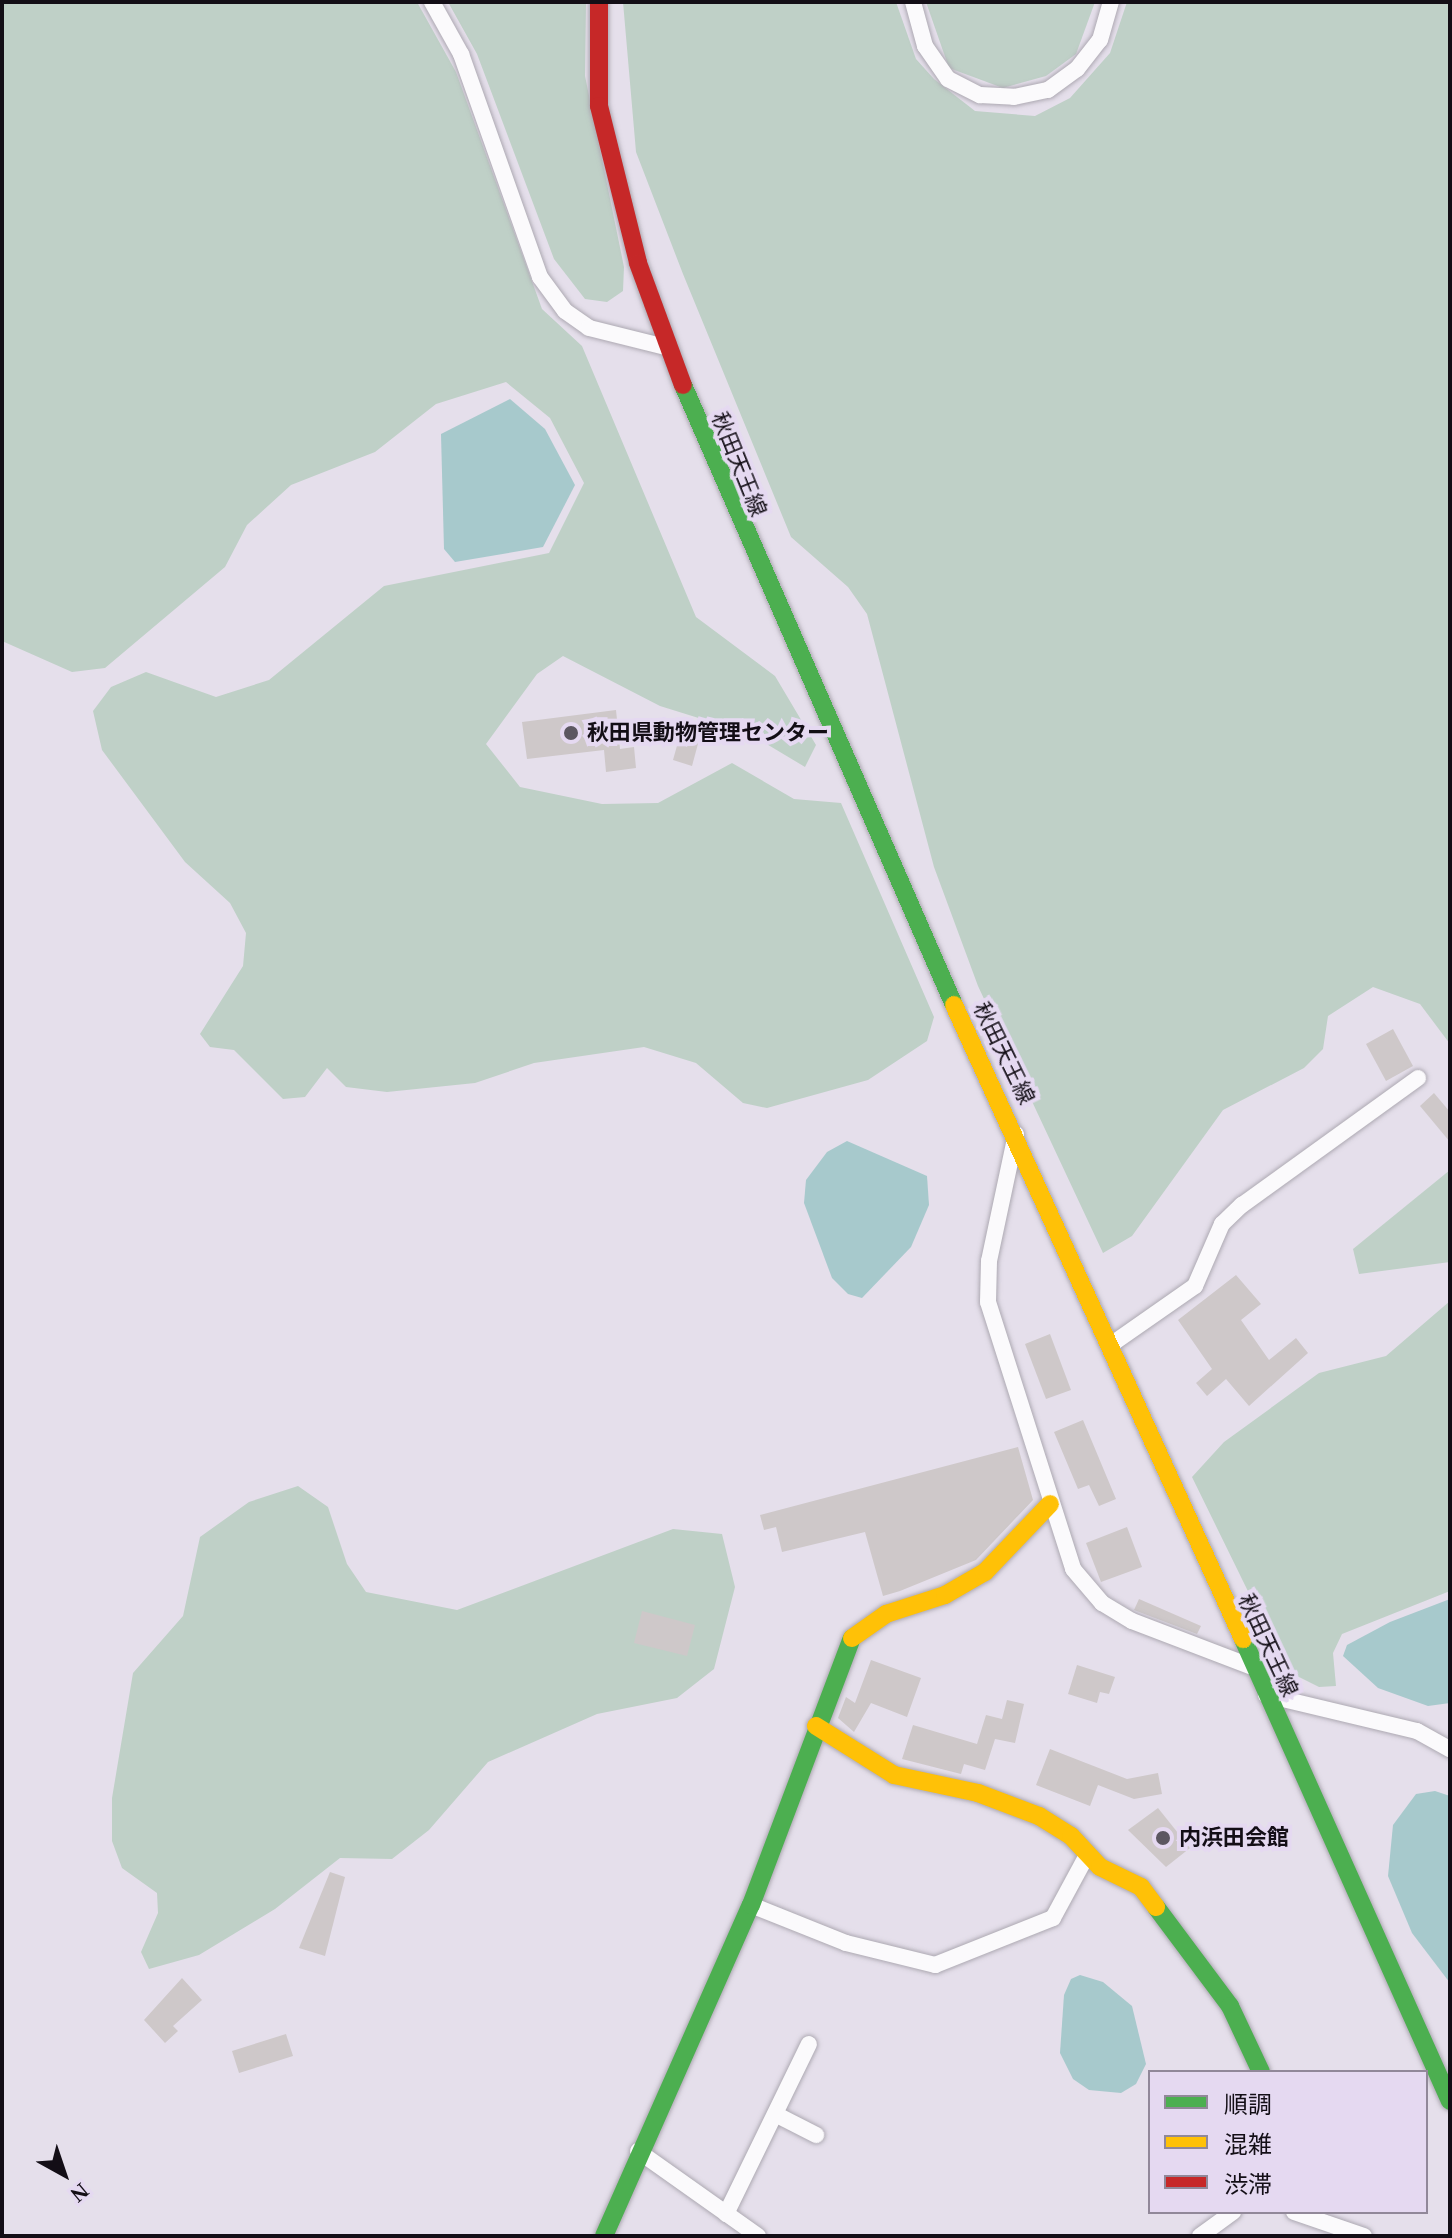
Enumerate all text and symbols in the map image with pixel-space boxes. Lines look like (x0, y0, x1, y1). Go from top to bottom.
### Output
street label: 秋田天王線 (706, 408, 772, 520)
place label: 秋田県動物管理センター (587, 720, 829, 746)
marker: 秋田県動物管理センター (562, 724, 580, 742)
street label: 秋田天王線 (968, 998, 1040, 1108)
street label: 秋田天王線 (1233, 1590, 1303, 1700)
place label: 内浜田会館 (1179, 1825, 1289, 1851)
marker: 内浜田会館 (1154, 1829, 1172, 1847)
legend (1148, 2070, 1428, 2214)
text: 順調 (1224, 2092, 1272, 2118)
text: 混雑 (1224, 2132, 1272, 2158)
north arrow (24, 2134, 104, 2214)
text: 渋滞 (1224, 2172, 1272, 2198)
text: N (66, 2178, 94, 2207)

